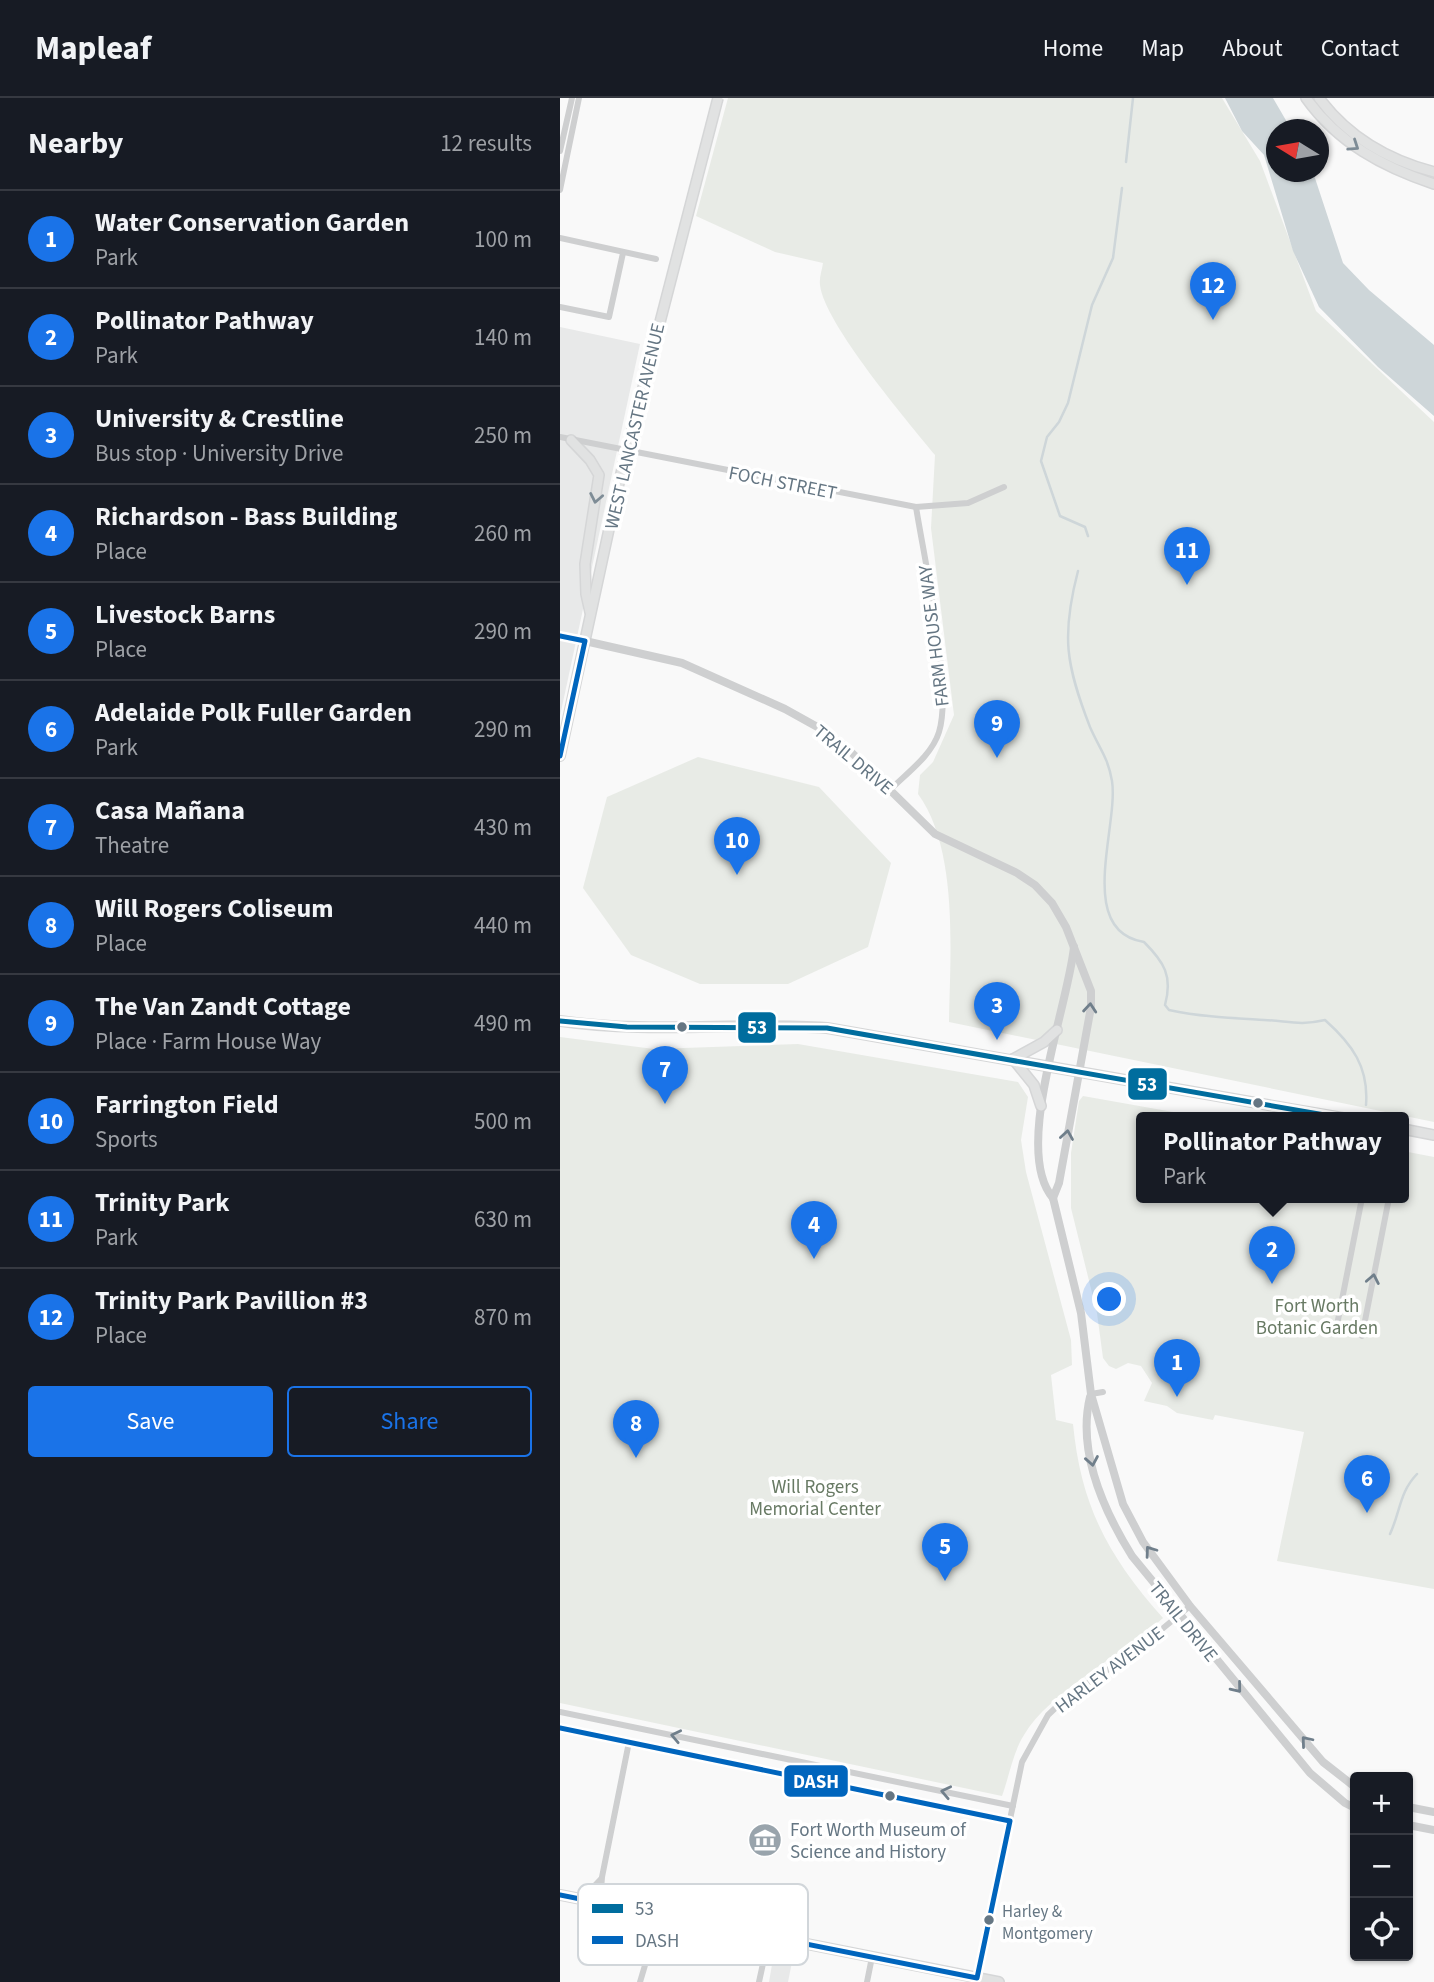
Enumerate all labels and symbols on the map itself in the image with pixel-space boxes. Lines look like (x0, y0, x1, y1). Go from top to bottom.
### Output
north arrow (1266, 119, 1329, 182)
one-way arrow (1346, 138, 1359, 151)
pin: 12 (1190, 262, 1236, 320)
street label: WEST LANCASTER AVENUE (599, 321, 672, 532)
street label: FOCH STREET (726, 460, 839, 507)
one-way arrow (589, 492, 604, 504)
pin: 11 (1164, 527, 1210, 585)
street label: FARM HOUSE WAY (912, 563, 957, 708)
pin: 9 (974, 700, 1020, 758)
street label: TRAIL DRIVE (807, 719, 899, 802)
pin: 10 (714, 817, 760, 875)
pin: 3 (974, 982, 1020, 1040)
one-way arrow (1082, 1002, 1097, 1013)
line badge: 53 (737, 1011, 777, 1044)
text: 53 (747, 1015, 767, 1042)
unlabelled marker (675, 1020, 689, 1034)
pin: 7 (642, 1046, 688, 1104)
line badge: 53 (1127, 1067, 1168, 1101)
text: 53 (1137, 1072, 1157, 1099)
unlabelled marker (1251, 1096, 1265, 1110)
one-way arrow (1059, 1129, 1074, 1141)
pin: 4 (791, 1201, 837, 1259)
pin: 2 (1249, 1226, 1295, 1284)
one-way arrow (1365, 1273, 1380, 1285)
your location (1092, 1282, 1126, 1316)
park label: Fort Worth Botanic Garden (1256, 1293, 1378, 1342)
pin: 1 (1154, 1339, 1200, 1397)
pin: 8 (613, 1400, 659, 1458)
pin: 6 (1344, 1455, 1390, 1513)
one-way arrow (1084, 1456, 1099, 1467)
park label: Will Rogers Memorial Center (749, 1474, 881, 1523)
pin: 5 (922, 1523, 968, 1581)
one-way arrow (1146, 1546, 1158, 1559)
street label: TRAIL DRIVE (1142, 1576, 1224, 1668)
street label: HARLEY AVENUE (1050, 1620, 1170, 1720)
one-way arrow (1229, 1679, 1241, 1692)
one-way arrow (670, 1730, 682, 1745)
one-way arrow (1302, 1736, 1314, 1749)
line badge: DASH (783, 1764, 849, 1798)
text: DASH (793, 1769, 839, 1796)
one-way arrow (940, 1786, 952, 1801)
unlabelled marker (883, 1789, 897, 1803)
place label: Fort Worth Museum of Science and History (790, 1817, 967, 1866)
museum icon: Fort Worth Museum of Science and History (746, 1821, 784, 1859)
legend (578, 1884, 808, 1965)
text: 53 (635, 1896, 654, 1923)
place label: Harley & Montgomery (1002, 1900, 1093, 1946)
marker: Harley & Montgomery (982, 1913, 996, 1927)
text: DASH (635, 1928, 679, 1955)

